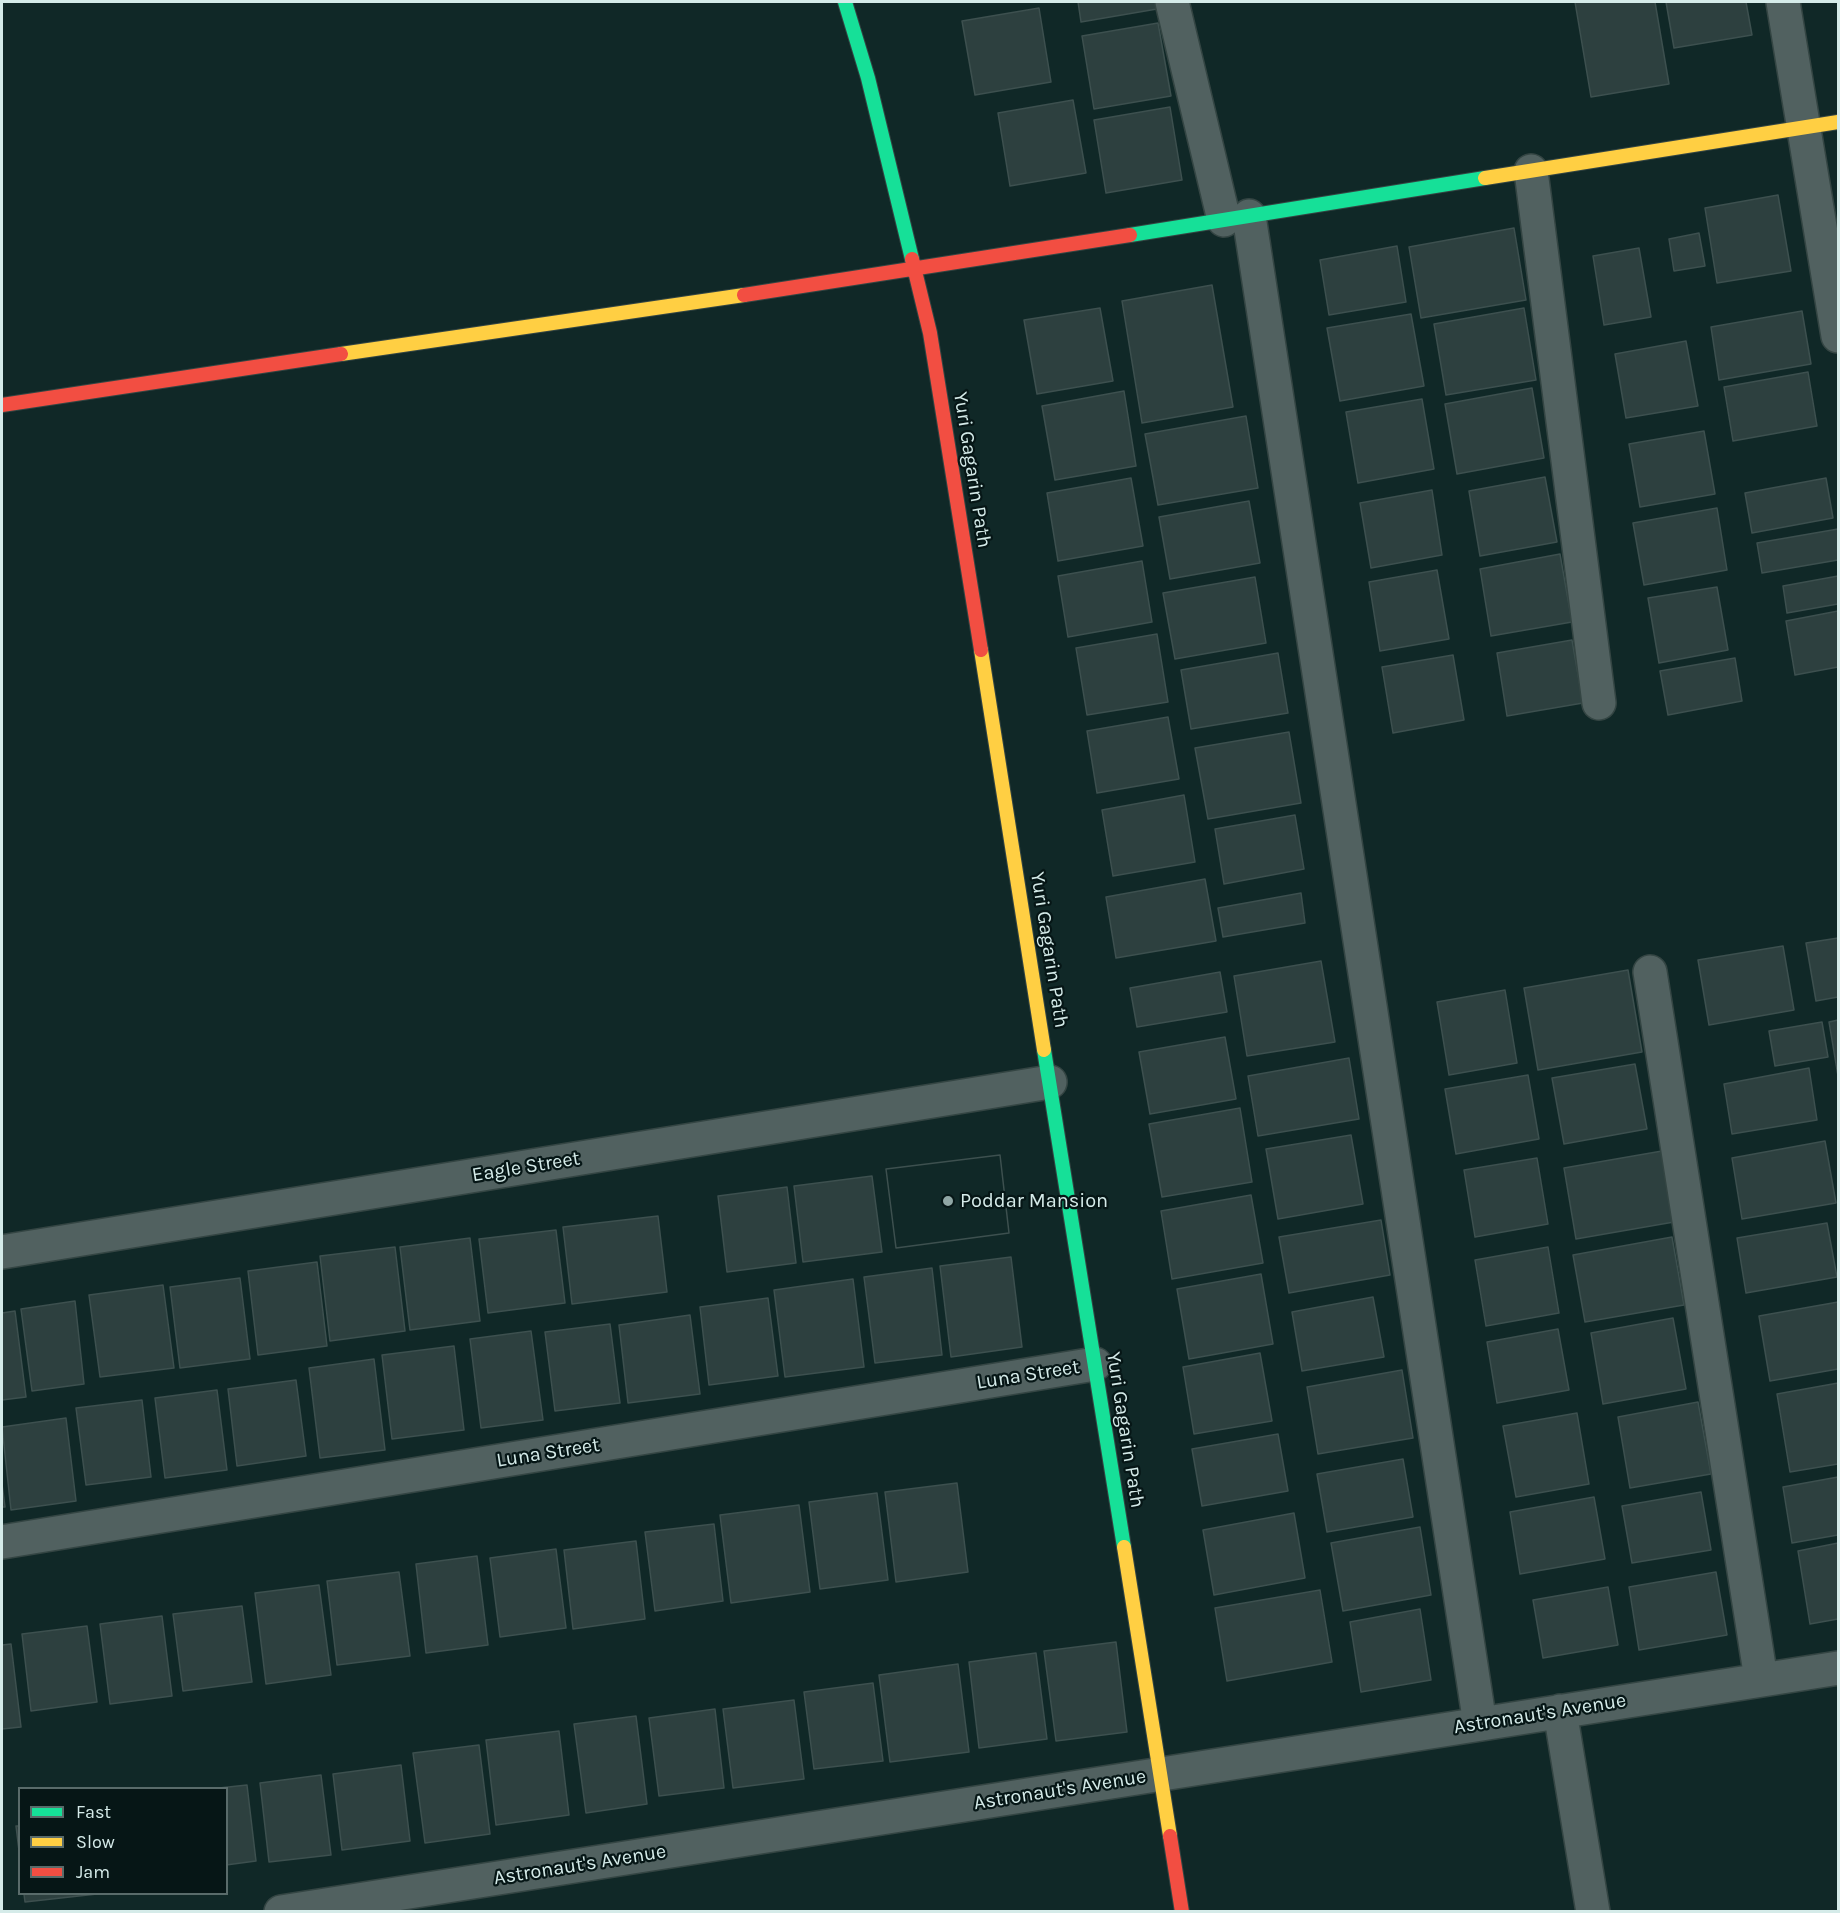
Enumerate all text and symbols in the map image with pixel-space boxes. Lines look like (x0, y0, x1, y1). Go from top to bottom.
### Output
street label: Yuri Gagarin Path (948, 390, 996, 550)
street label: Yuri Gagarin Path (1025, 870, 1073, 1030)
street label: Eagle Street (470, 1147, 582, 1187)
place label: Poddar Mansion (960, 1189, 1108, 1213)
marker: Poddar Mansion (941, 1194, 955, 1208)
street label: Yuri Gagarin Path (1101, 1350, 1149, 1510)
street label: Luna Street (975, 1355, 1081, 1395)
street label: Luna Street (495, 1433, 601, 1473)
street label: Astronaut's Avenue (1452, 1689, 1628, 1739)
street label: Astronaut's Avenue (972, 1765, 1148, 1815)
legend (18, 1787, 228, 1895)
text: Fast (76, 1801, 111, 1823)
text: Slow (76, 1831, 115, 1853)
street label: Astronaut's Avenue (492, 1840, 668, 1890)
text: Jam (76, 1861, 110, 1883)

